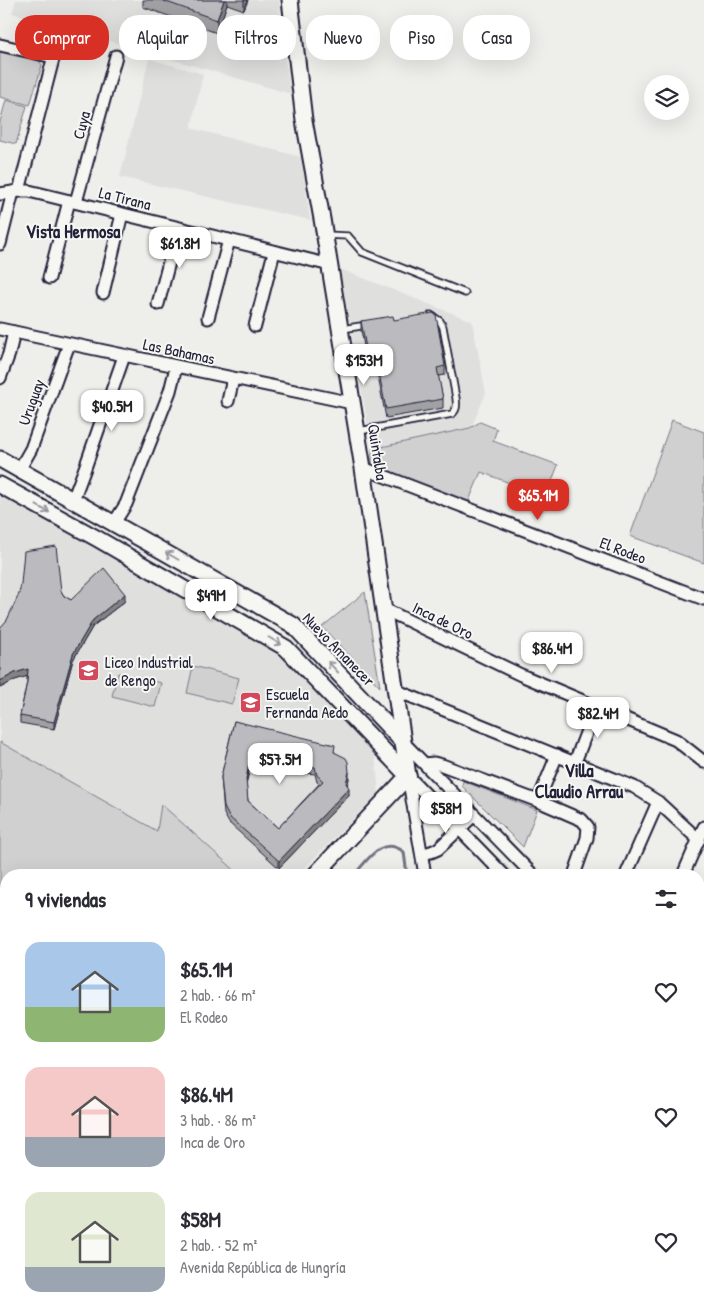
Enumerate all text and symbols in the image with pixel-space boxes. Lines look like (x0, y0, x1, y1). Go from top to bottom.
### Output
chip: Comprar (15, 15, 109, 60)
chip: Alquilar (119, 15, 207, 60)
chip: Filtros (217, 15, 296, 60)
chip: Nuevo (306, 15, 380, 60)
chip: Piso (390, 15, 453, 60)
chip: Casa (463, 15, 530, 60)
map controls (644, 75, 689, 120)
button: layers (644, 75, 689, 120)
street label: Cuya (67, 109, 95, 141)
street label: La Tirana (97, 181, 153, 215)
district label: Vista Hermosa (26, 219, 121, 244)
pin: $61.8M (139, 226, 221, 269)
text: $61.8M (160, 232, 200, 254)
street label: Las Bahamas (141, 333, 217, 369)
pin: $153M (329, 344, 399, 386)
text: $153M (345, 349, 383, 371)
street label: Uruguay (12, 376, 50, 428)
pin: $40.5M (71, 390, 153, 432)
text: $40.5M (92, 395, 133, 417)
street label: Quintalba (363, 422, 393, 482)
pin: $65.1M (497, 478, 579, 521)
text: $65.1M (518, 484, 558, 506)
one-way arrow (35, 504, 50, 514)
street label: El Rodeo (597, 531, 650, 569)
one-way arrow (165, 551, 179, 561)
pin: $49M (181, 578, 241, 621)
text: $49M (196, 584, 226, 606)
street label: Inca de Oro (409, 596, 477, 644)
street label: Nuevo Amanecer (298, 607, 380, 691)
pin: $86.4M (511, 632, 593, 674)
one-way arrow (268, 637, 282, 647)
text: $86.4M (532, 637, 572, 659)
place label: Liceo Industrial de Rengo (105, 651, 194, 691)
school or university icon: Liceo Industrial de Rengo (77, 659, 101, 683)
one-way arrow (327, 661, 339, 673)
place label: Escuela Fernanda Aedo (265, 683, 349, 723)
school or university icon: Escuela Fernanda Aedo (238, 691, 262, 715)
pin: $82.4M (557, 696, 639, 739)
text: $82.4M (577, 702, 619, 724)
pin: $57.5M (239, 742, 321, 785)
text: $57.5M (259, 748, 301, 770)
district label: Villa Claudio Arrau (535, 758, 624, 804)
pin: $58M (416, 792, 476, 834)
text: $58M (430, 797, 462, 819)
text: 9 viviendas (25, 885, 106, 914)
icon: filters (652, 885, 680, 913)
text: $65.1M (180, 955, 233, 984)
icon: home (65, 962, 125, 1022)
icon: heart (652, 978, 680, 1006)
text: 2 hab. · 66 m² (180, 984, 256, 1006)
text: El Rodeo (180, 1006, 228, 1028)
text: $86.4M (180, 1080, 233, 1109)
icon: home (65, 1087, 125, 1147)
icon: heart (652, 1103, 680, 1131)
text: 3 hab. · 86 m² (180, 1109, 256, 1131)
text: Inca de Oro (180, 1131, 245, 1153)
text: $58M (180, 1205, 221, 1234)
icon: home (65, 1212, 125, 1272)
icon: heart (652, 1228, 680, 1256)
text: 2 hab. · 52 m² (180, 1234, 257, 1256)
text: Avenida República de Hungría (180, 1256, 346, 1278)

